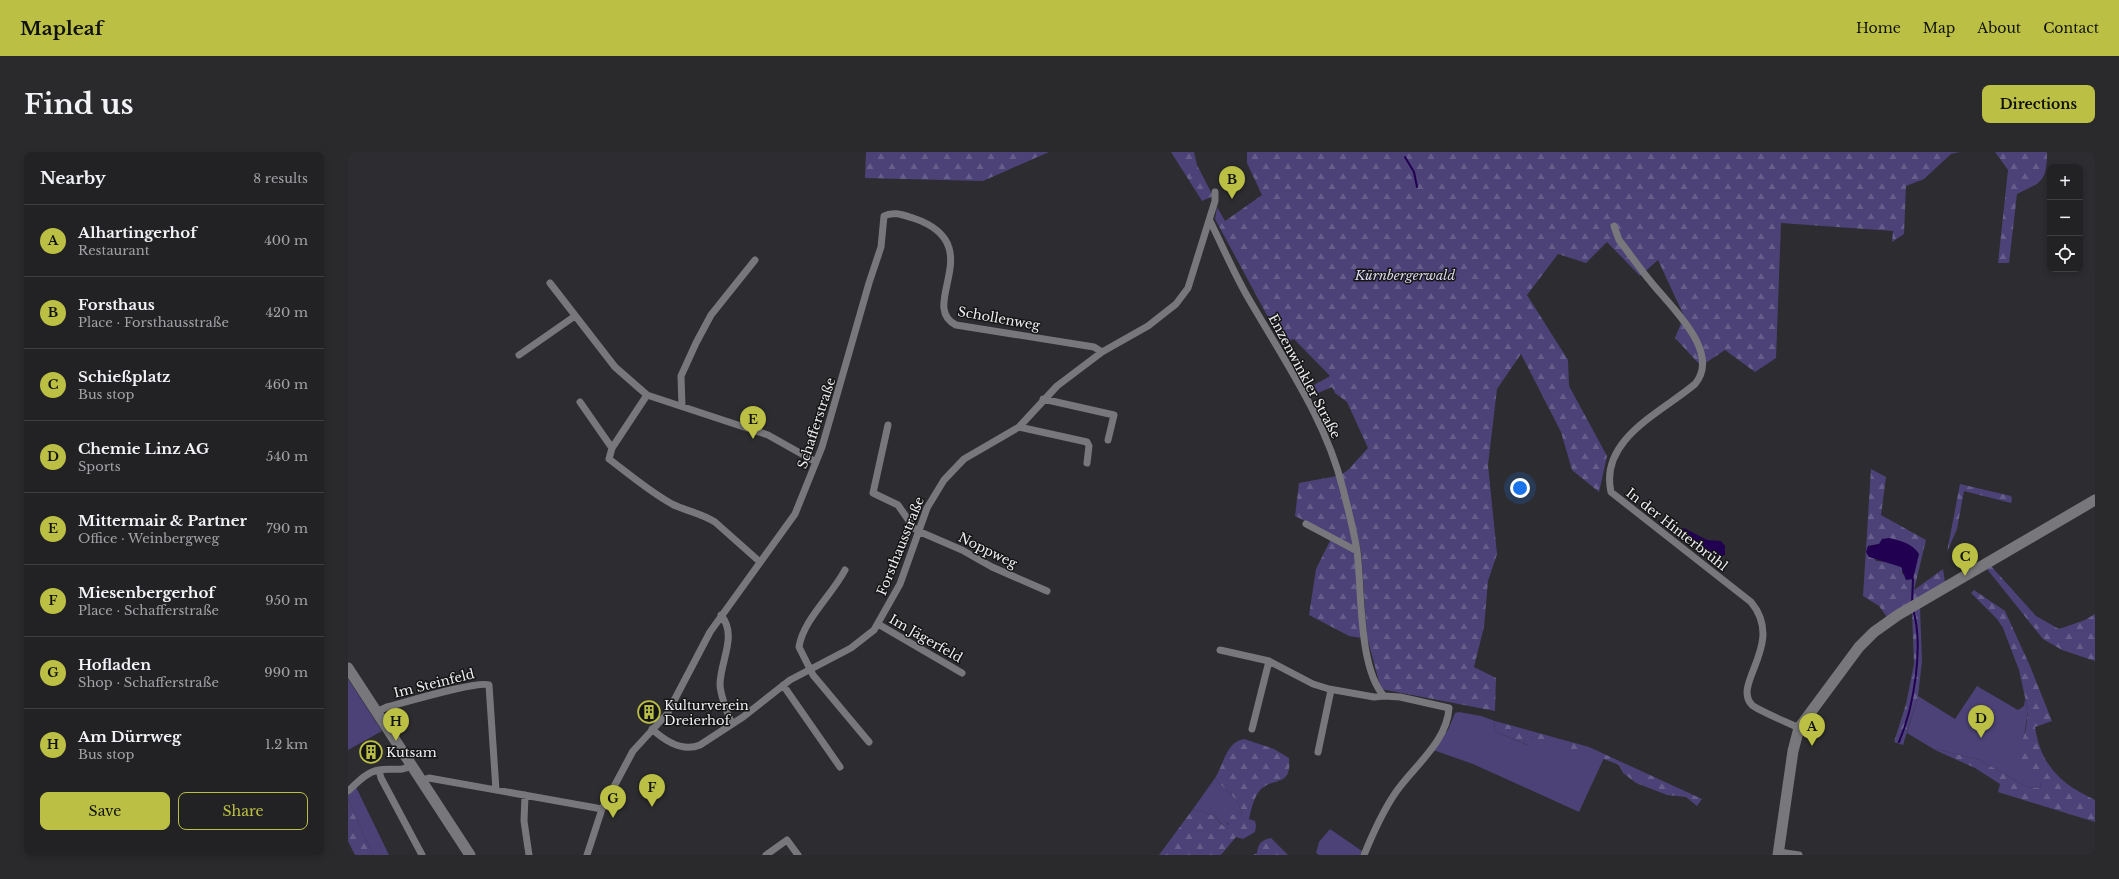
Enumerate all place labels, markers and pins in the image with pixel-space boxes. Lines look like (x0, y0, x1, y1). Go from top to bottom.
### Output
pin: B (1219, 166, 1245, 199)
pin: E (740, 406, 766, 439)
pin: C (1952, 543, 1978, 576)
place label: Kulturverein Dreierhof (664, 697, 749, 729)
building icon: Kulturverein Dreierhof (636, 699, 662, 725)
pin: D (1968, 705, 1994, 738)
pin: H (383, 708, 409, 741)
pin: A (1799, 713, 1825, 746)
building icon: Kutsam (358, 739, 384, 765)
place label: Kutsam (386, 744, 437, 761)
pin: F (639, 774, 665, 807)
pin: G (600, 785, 626, 818)

